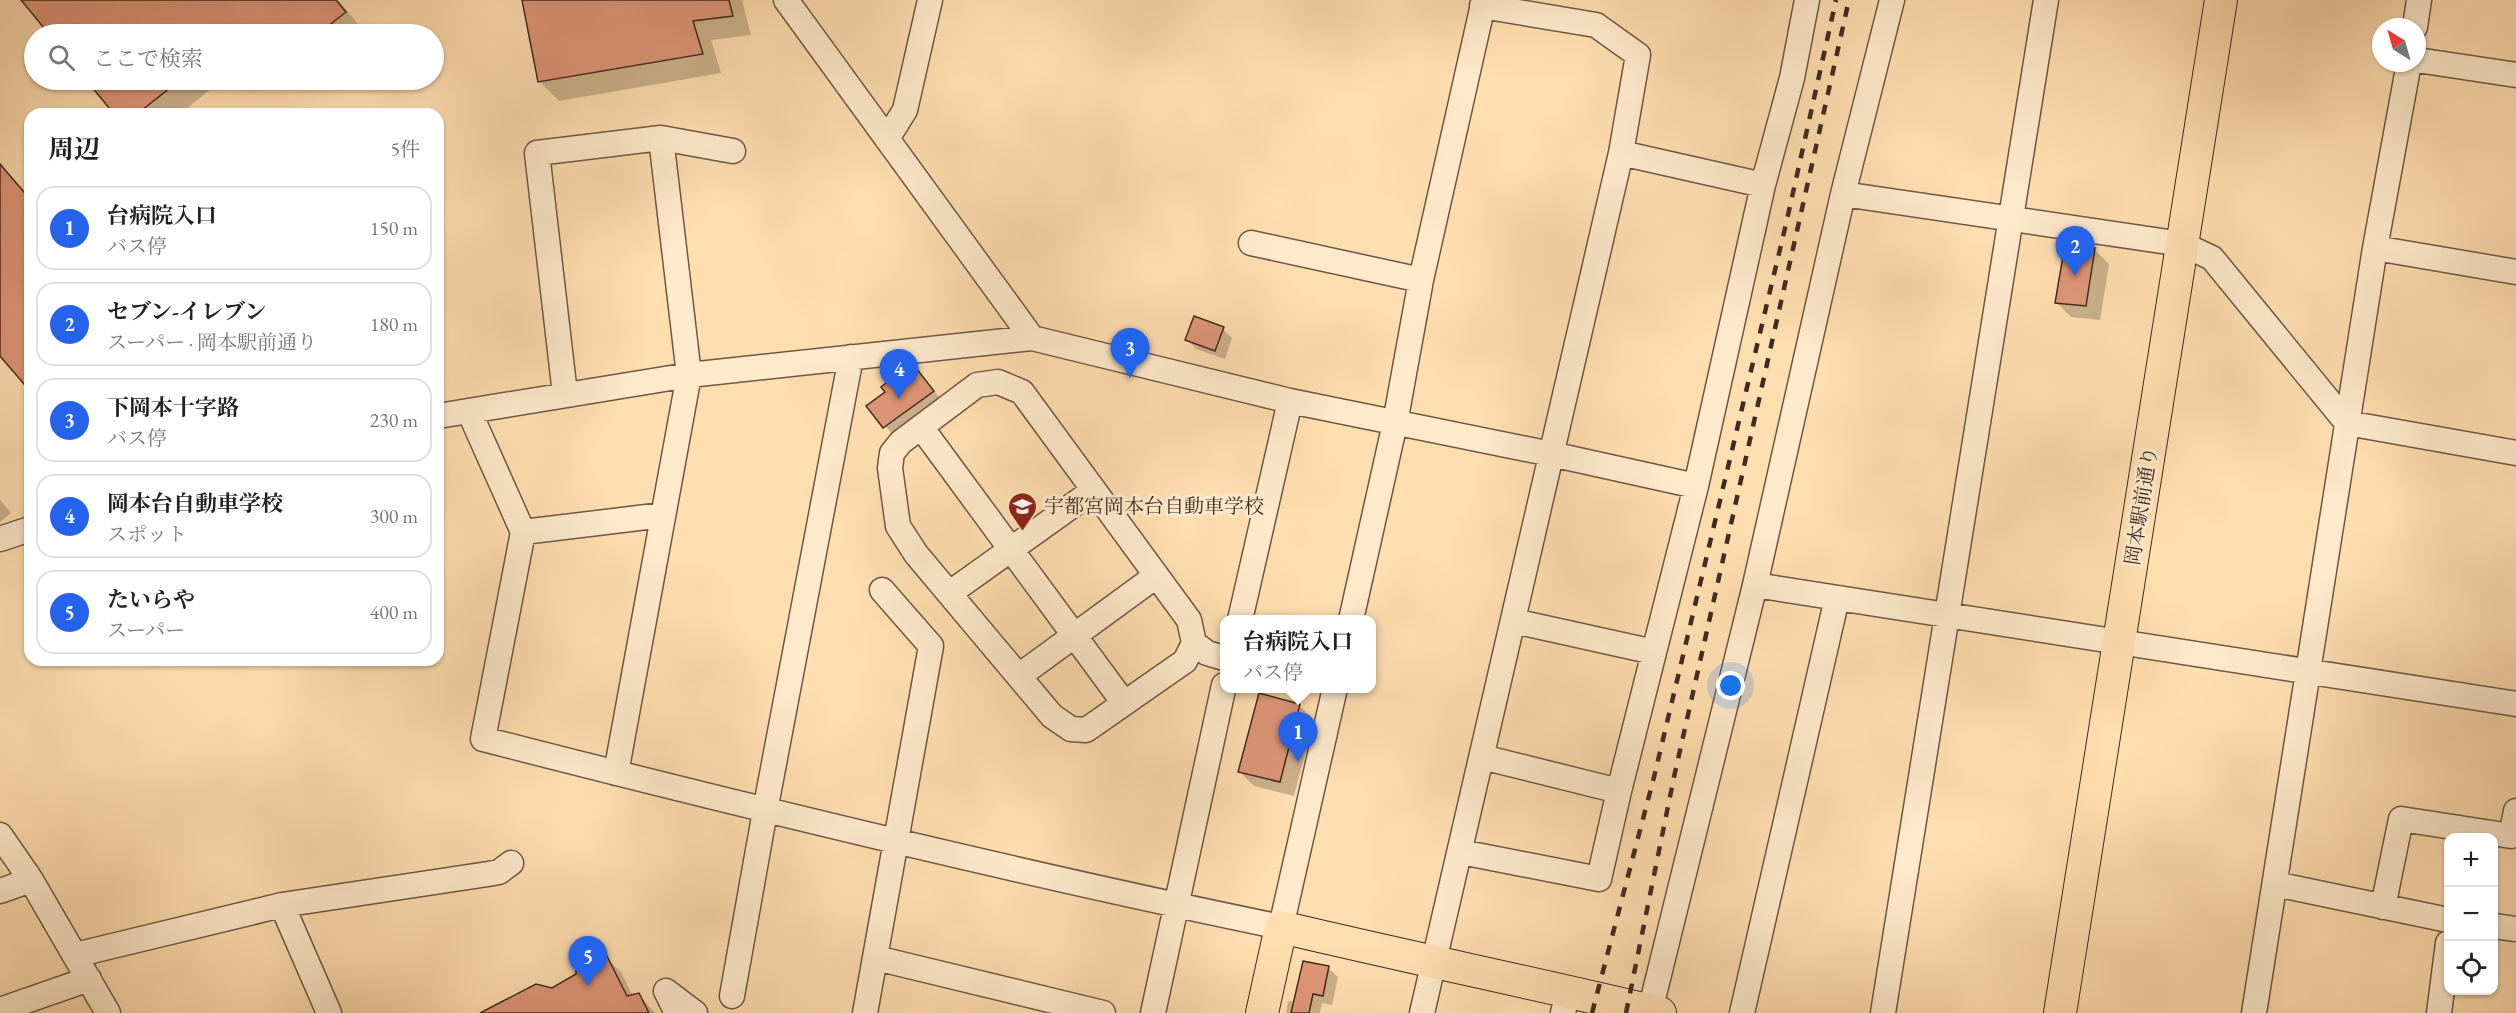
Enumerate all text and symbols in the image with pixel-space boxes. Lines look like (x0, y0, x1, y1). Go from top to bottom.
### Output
north arrow (2372, 18, 2426, 72)
search box (24, 24, 444, 90)
icon: search (45, 41, 78, 74)
text: ここで検索 (93, 44, 203, 73)
text: 周辺 (48, 132, 100, 166)
text: 5件 (390, 136, 420, 162)
text: 台病院入口 (107, 201, 217, 230)
text: 1 (64, 215, 75, 241)
text: 150 m (370, 215, 418, 241)
pin: 2 (2056, 226, 2094, 276)
text: バス停 (107, 233, 167, 259)
text: セブン-イレブン (107, 297, 266, 326)
text: 2 (64, 311, 75, 337)
text: 180 m (370, 311, 418, 337)
pin: 3 (1110, 328, 1150, 378)
text: スーパー · 岡本駅前通り (107, 329, 317, 355)
pin: 4 (880, 350, 918, 399)
text: 下岡本十字路 (107, 393, 239, 422)
text: 3 (64, 407, 75, 433)
text: 230 m (370, 407, 418, 433)
text: バス停 (107, 425, 167, 451)
street label: 岡本駅前通り (2119, 445, 2163, 567)
text: 岡本台自動車学校 (107, 489, 283, 518)
school or university icon: 宇都宮岡本台自動車学校 (1007, 490, 1039, 532)
place label: 宇都宮岡本台自動車学校 (1044, 493, 1264, 519)
text: 4 (64, 503, 75, 529)
text: 300 m (370, 503, 418, 529)
text: スポット (107, 521, 187, 547)
text: たいらや (107, 585, 195, 614)
text: 5 (64, 599, 75, 625)
text: 400 m (370, 599, 418, 625)
popup (1220, 615, 1376, 693)
text: スーパー (107, 617, 185, 643)
text: 台病院入口 (1243, 627, 1353, 656)
text: バス停 (1243, 659, 1303, 685)
your location (1716, 671, 1745, 700)
pin: 1 (1278, 712, 1318, 762)
map controls (2444, 833, 2498, 995)
button: + (2444, 833, 2498, 887)
button: − (2444, 887, 2498, 941)
pin: 5 (568, 936, 608, 986)
button: locate (2444, 941, 2498, 995)

